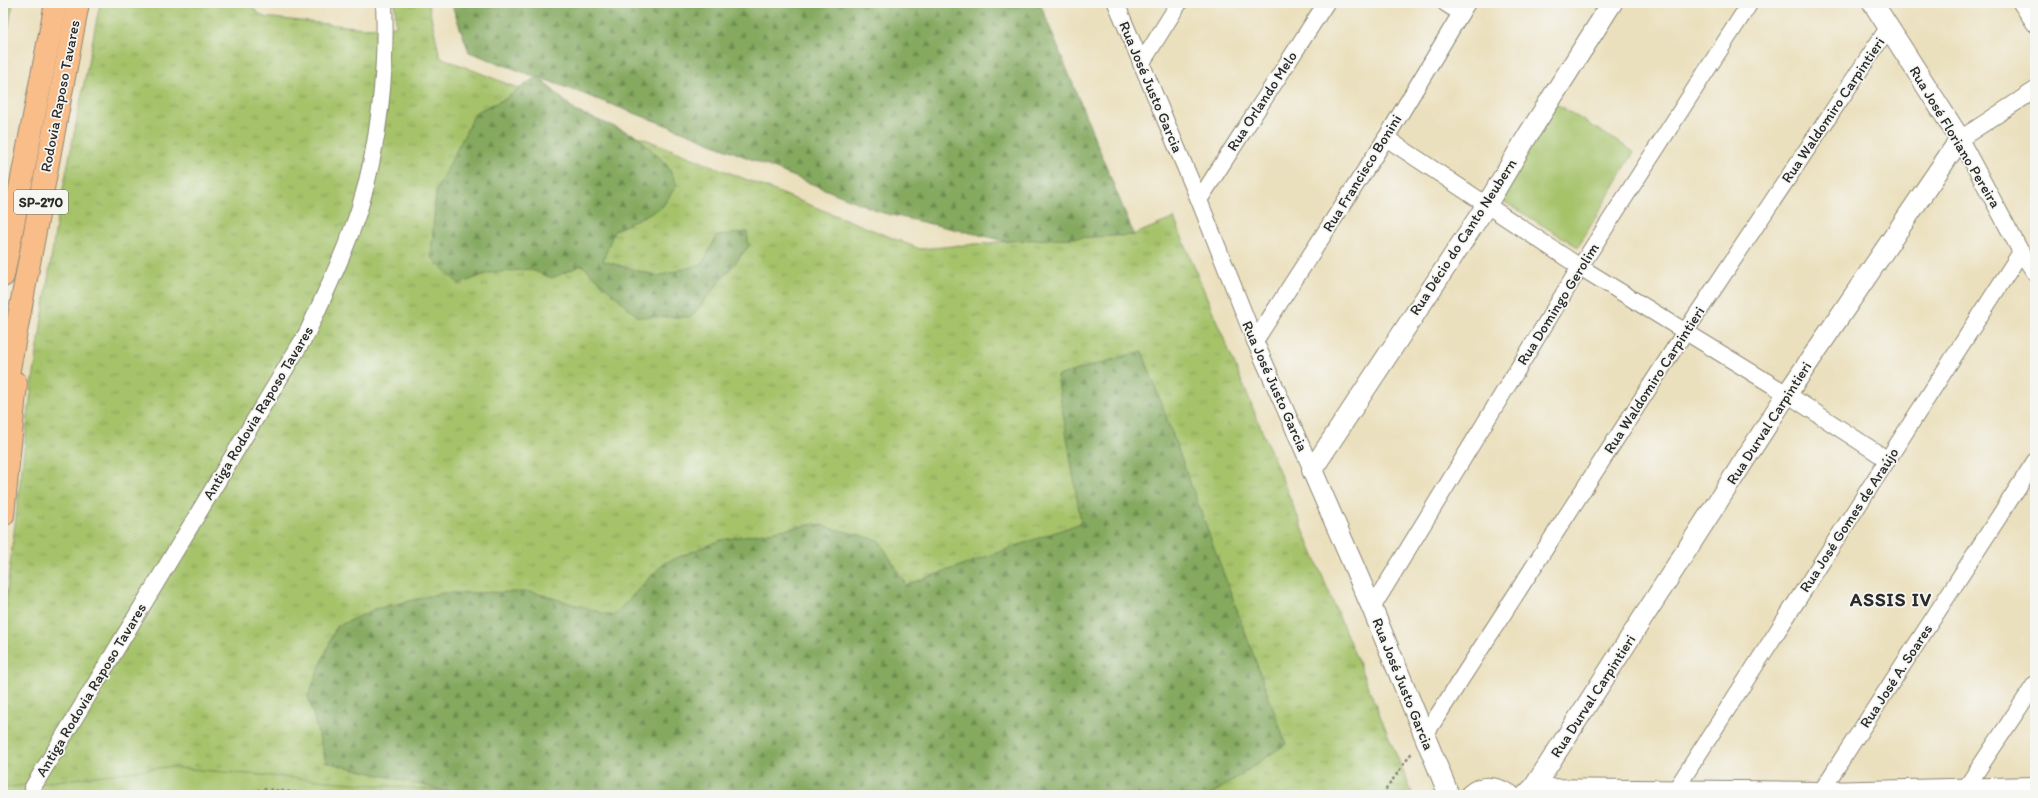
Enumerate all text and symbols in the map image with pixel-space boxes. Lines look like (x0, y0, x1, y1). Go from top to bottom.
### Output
street label: Rodovia Raposo Tavares (36, 18, 84, 174)
street label: Rua José Justo Garcia (1115, 19, 1187, 156)
street label: Rua Waldomiro Carpintieri (1777, 34, 1889, 186)
street label: Rua Orlando Melo (1223, 48, 1301, 154)
street label: Rua José Floriano Pereira (1906, 63, 2005, 212)
street label: Rua Francisco Bonini (1319, 111, 1405, 235)
street label: Rua Décio do Canto Neubern (1406, 155, 1521, 319)
road number: SP-270 (14, 190, 68, 214)
street label: Rua Domingo Gerolim (1513, 239, 1603, 368)
street label: Rua Waldomiro Carpintieri (1600, 303, 1708, 457)
street label: Rua José Justo Garcia (1238, 318, 1312, 455)
street label: Antiga Rodovia Raposo Tavares (199, 323, 317, 503)
street label: Rua Durval Carpintieri (1722, 358, 1816, 488)
street label: Rua José Gomes de Araújo (1795, 444, 1903, 596)
district label: ASSIS IV (1849, 588, 1932, 611)
street label: Antiga Rodovia Raposo Tavares (32, 600, 150, 780)
street label: Rua José Justo Garcia (1368, 615, 1438, 753)
street label: Rua José A. Soares (1856, 621, 1936, 731)
street label: Rua Durval Carpintieri (1546, 631, 1640, 761)

